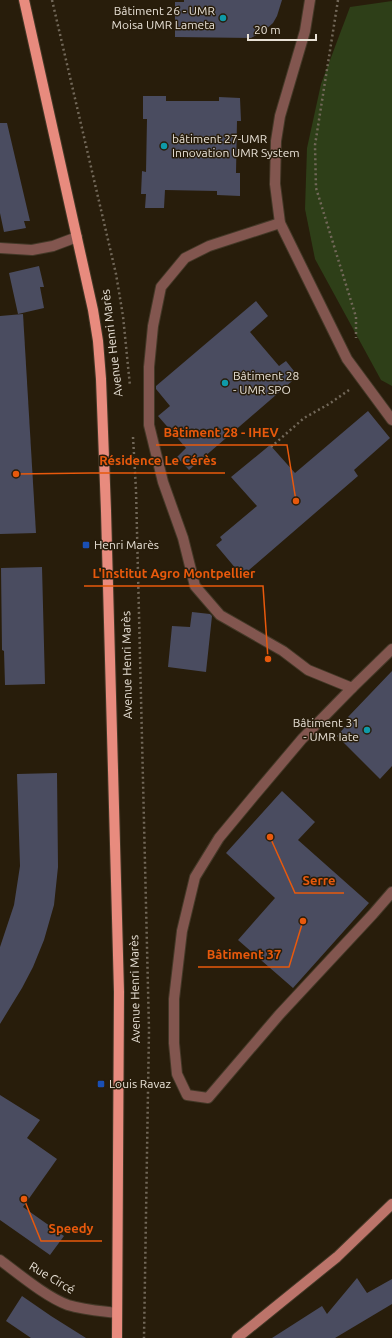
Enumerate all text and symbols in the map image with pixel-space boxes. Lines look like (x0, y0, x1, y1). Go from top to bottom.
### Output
place label: Bâtiment 26 - UMR Moisa UMR Lameta (112, 4, 215, 31)
marker: Bâtiment 26 - UMR Moisa UMR Lameta (218, 13, 228, 23)
scale bar (248, 16, 316, 42)
text: 20 m (254, 23, 281, 36)
place label: bâtiment 27-UMR Innovation UMR System (172, 132, 300, 159)
marker: bâtiment 27-UMR Innovation UMR System (159, 141, 169, 151)
street label: Avenue Henri Marès (98, 289, 125, 398)
place label: Bâtiment 28 - UMR SPO (233, 369, 299, 396)
marker: Bâtiment 28 - UMR SPO (220, 378, 230, 388)
callout: Bâtiment 28 - IHEV (156, 420, 287, 445)
text: Bâtiment 28 - IHEV (163, 425, 279, 439)
callout: Résidence Le Cérès (91, 448, 225, 473)
text: Résidence Le Cérès (99, 453, 217, 467)
place label: Henri Marès (94, 538, 159, 551)
marker: Henri Marès (81, 540, 91, 550)
callout: L'Institut Agro Montpellier (84, 561, 263, 586)
text: L'Institut Agro Montpellier (93, 566, 256, 580)
street label: Avenue Henri Marès (119, 611, 134, 719)
place label: Bâtiment 31 - UMR Iate (293, 716, 359, 743)
marker: Bâtiment 31 - UMR Iate (362, 725, 372, 735)
callout: Serre (295, 868, 344, 893)
text: Serre (303, 873, 335, 887)
street label: Avenue Henri Marès (127, 935, 142, 1043)
callout: Bâtiment 37 (198, 942, 289, 967)
text: Bâtiment 37 (207, 947, 281, 961)
place label: Louis Ravaz (109, 1077, 171, 1090)
marker: Louis Ravaz (96, 1079, 106, 1089)
callout: Speedy (41, 1216, 102, 1241)
text: Speedy (49, 1221, 94, 1235)
street label: Rue Circé (27, 1259, 77, 1296)

